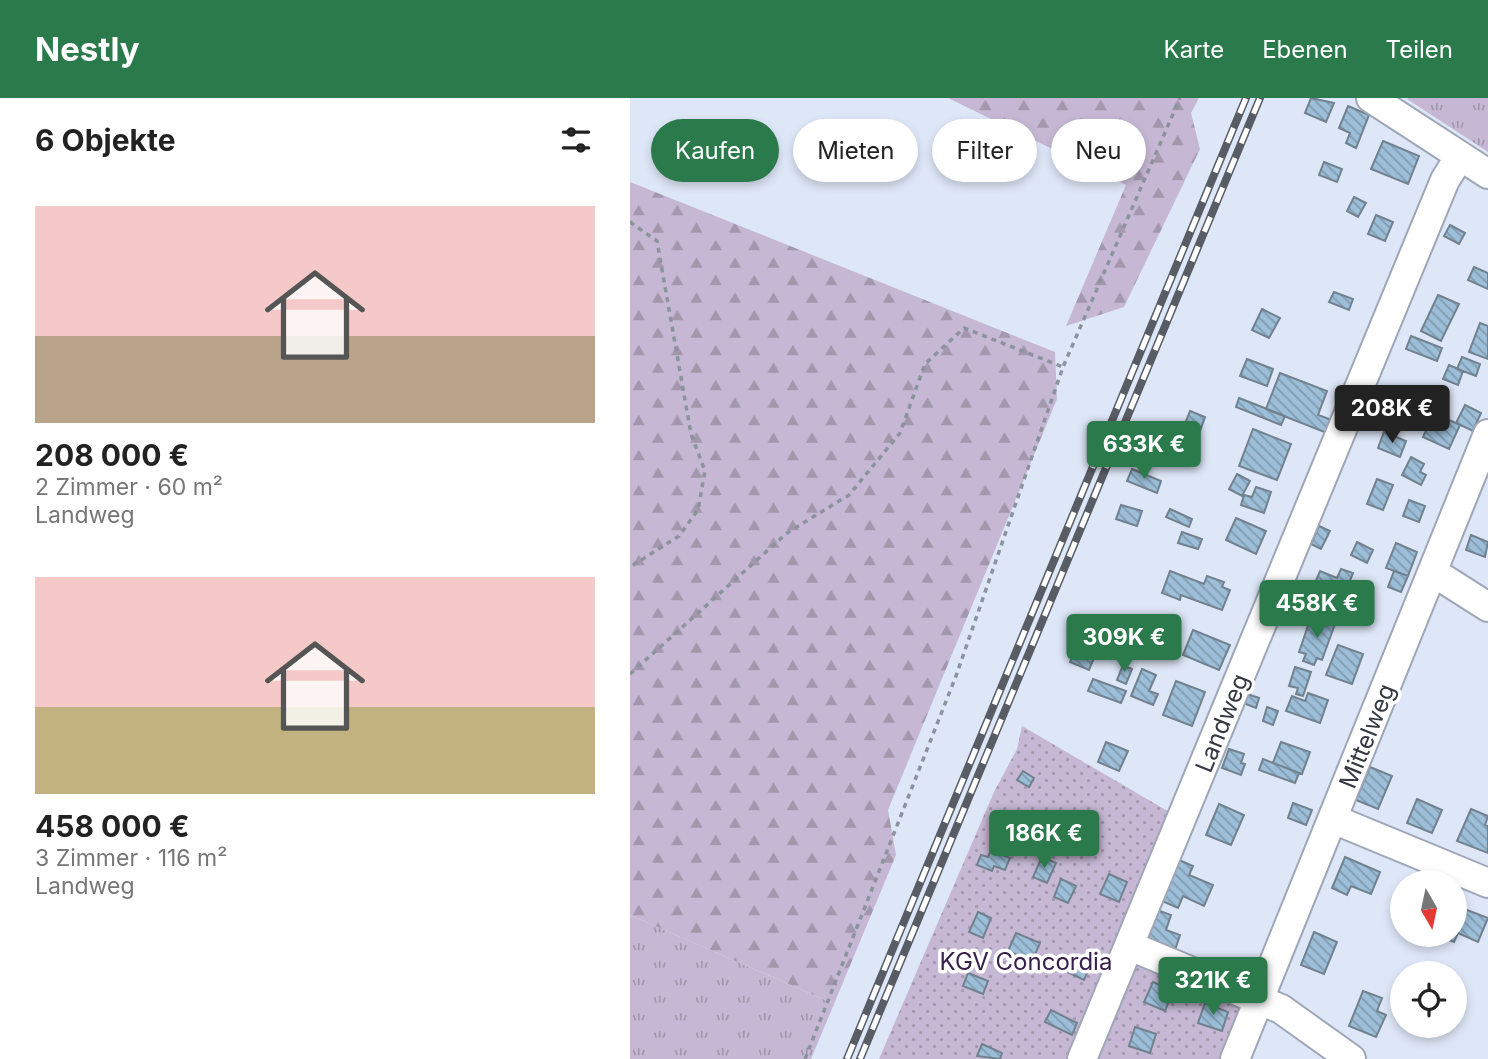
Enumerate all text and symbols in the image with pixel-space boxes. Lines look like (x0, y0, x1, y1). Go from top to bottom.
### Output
text: Nestly (35, 29, 140, 69)
text: Karte (1164, 35, 1224, 64)
text: Ebenen (1262, 35, 1348, 64)
text: Teilen (1386, 35, 1453, 64)
chip: Kaufen (651, 119, 779, 182)
chip: Mieten (793, 119, 918, 182)
chip: Filter (932, 119, 1037, 182)
chip: Neu (1051, 119, 1146, 182)
icon: filters (557, 121, 595, 159)
text: 6 Objekte (35, 122, 176, 158)
icon: home (252, 252, 378, 378)
pin: 208K € (1335, 386, 1449, 445)
text: 208K € (1351, 394, 1433, 422)
pin: 633K € (1087, 422, 1201, 481)
text: 633K € (1103, 430, 1185, 458)
text: 208 000 € (35, 437, 189, 473)
text: 2 Zimmer · 60 m² (35, 473, 223, 501)
text: Landweg (35, 501, 135, 529)
pin: 458K € (1260, 580, 1374, 640)
text: 458K € (1276, 589, 1358, 617)
pin: 309K € (1067, 614, 1181, 674)
icon: home (252, 623, 378, 749)
text: 309K € (1082, 623, 1166, 651)
street label: Landweg (1189, 669, 1255, 777)
street label: Mittelweg (1333, 680, 1401, 792)
text: 458 000 € (35, 808, 189, 844)
pin: 186K € (987, 810, 1101, 870)
text: 186K € (1005, 819, 1083, 847)
text: 3 Zimmer · 116 m² (35, 844, 227, 872)
north arrow (1390, 870, 1466, 947)
map controls (1390, 870, 1467, 1038)
text: Landweg (35, 872, 135, 900)
park label: KGV Concordia (940, 947, 1112, 976)
pin: 321K € (1156, 958, 1270, 1017)
button: locate (1390, 961, 1467, 1038)
text: 321K € (1175, 966, 1252, 994)

